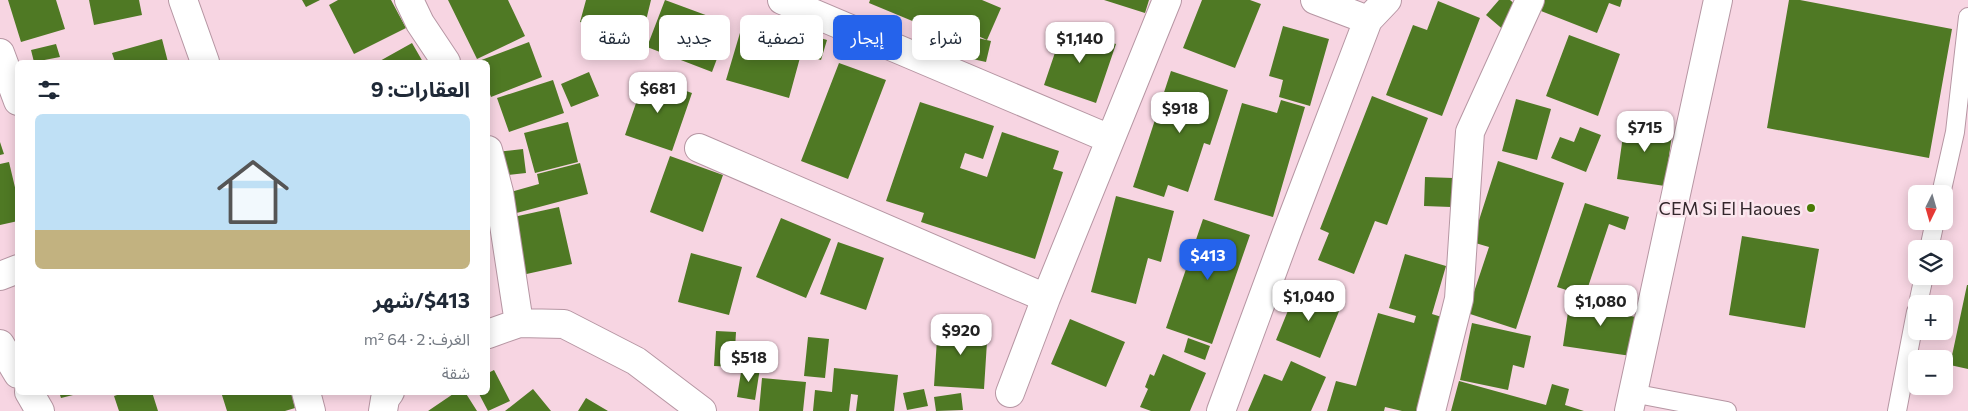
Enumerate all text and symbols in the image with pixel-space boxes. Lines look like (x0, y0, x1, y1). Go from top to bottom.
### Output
chip: شقة (581, 15, 649, 60)
chip: جديد (659, 15, 730, 60)
chip: تصفية (740, 15, 823, 60)
chip: إيجار (833, 15, 902, 60)
chip: شراء (912, 15, 980, 60)
pin: $1,140 (1039, 22, 1121, 64)
text: $1,140 (1057, 28, 1103, 47)
pin: $681 (628, 72, 688, 114)
icon: filters (35, 76, 63, 104)
text: العقارات: 9 (371, 76, 470, 101)
text: $681 (640, 78, 676, 97)
pin: $918 (1150, 92, 1210, 134)
text: $918 (1162, 98, 1198, 117)
pin: $715 (1615, 110, 1675, 153)
text: $715 (1628, 117, 1662, 136)
icon: home (208, 147, 298, 237)
north arrow (1908, 185, 1952, 230)
map controls (1908, 185, 1953, 395)
place label: CEM Si El Haoues (1659, 197, 1801, 219)
marker: CEM Si El Haoues (1805, 202, 1817, 214)
pin: $413 (1178, 238, 1238, 281)
button: layers (1908, 240, 1953, 285)
text: $413 (1190, 245, 1226, 264)
pin: $1,040 (1268, 280, 1350, 322)
pin: $1,080 (1560, 284, 1642, 327)
text: $1,040 (1283, 286, 1335, 305)
text: $413/شهر (373, 287, 470, 312)
text: $1,080 (1575, 291, 1627, 310)
button: + (1908, 295, 1953, 340)
pin: $920 (931, 314, 991, 356)
text: $920 (942, 320, 980, 339)
text: الغرف: 2 · 64 m² (364, 329, 470, 348)
pin: $518 (719, 340, 779, 383)
text: $518 (731, 347, 767, 366)
button: − (1908, 350, 1953, 395)
text: شقة (442, 363, 470, 382)

